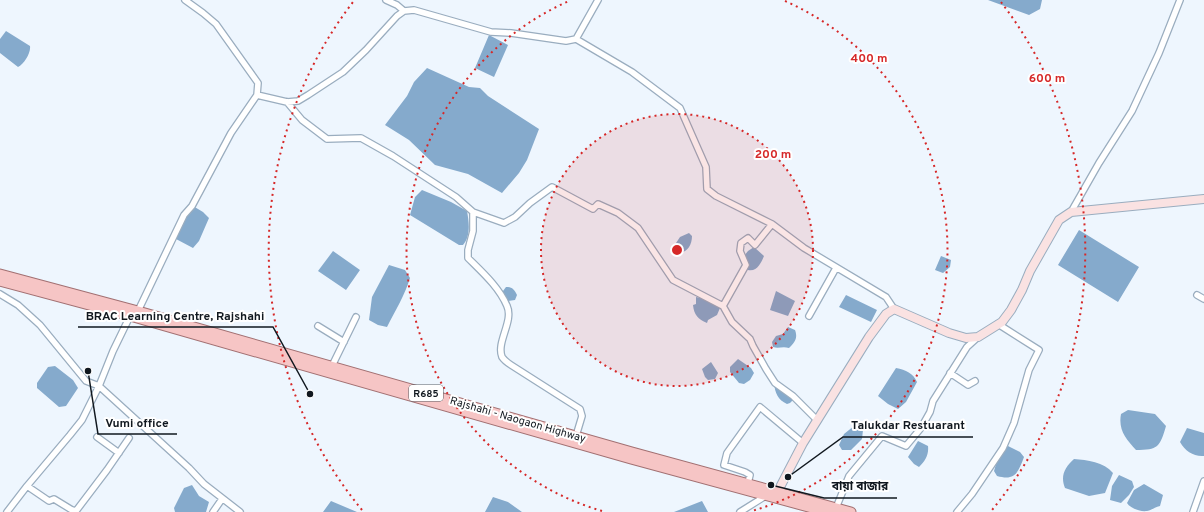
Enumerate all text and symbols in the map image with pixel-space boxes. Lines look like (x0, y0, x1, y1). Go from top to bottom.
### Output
text: 400 m (850, 51, 888, 67)
text: 600 m (1029, 71, 1065, 87)
text: 200 m (755, 147, 791, 163)
centre of rings (670, 243, 684, 257)
callout: BRAC Learning Centre, Rajshahi (78, 303, 273, 327)
text: BRAC Learning Centre, Rajshahi (86, 309, 264, 325)
road number: R685 (409, 385, 443, 401)
street label: Rajshahi - Naogaon Highway (448, 394, 587, 446)
callout: Vumi office (98, 410, 177, 434)
callout: Talukdar Restuarant (843, 413, 973, 437)
text: Vumi office (105, 416, 169, 432)
text: Talukdar Restuarant (851, 418, 965, 434)
callout: বায়া বাজার (824, 474, 897, 498)
text: বায়া বাজার (831, 479, 889, 495)

